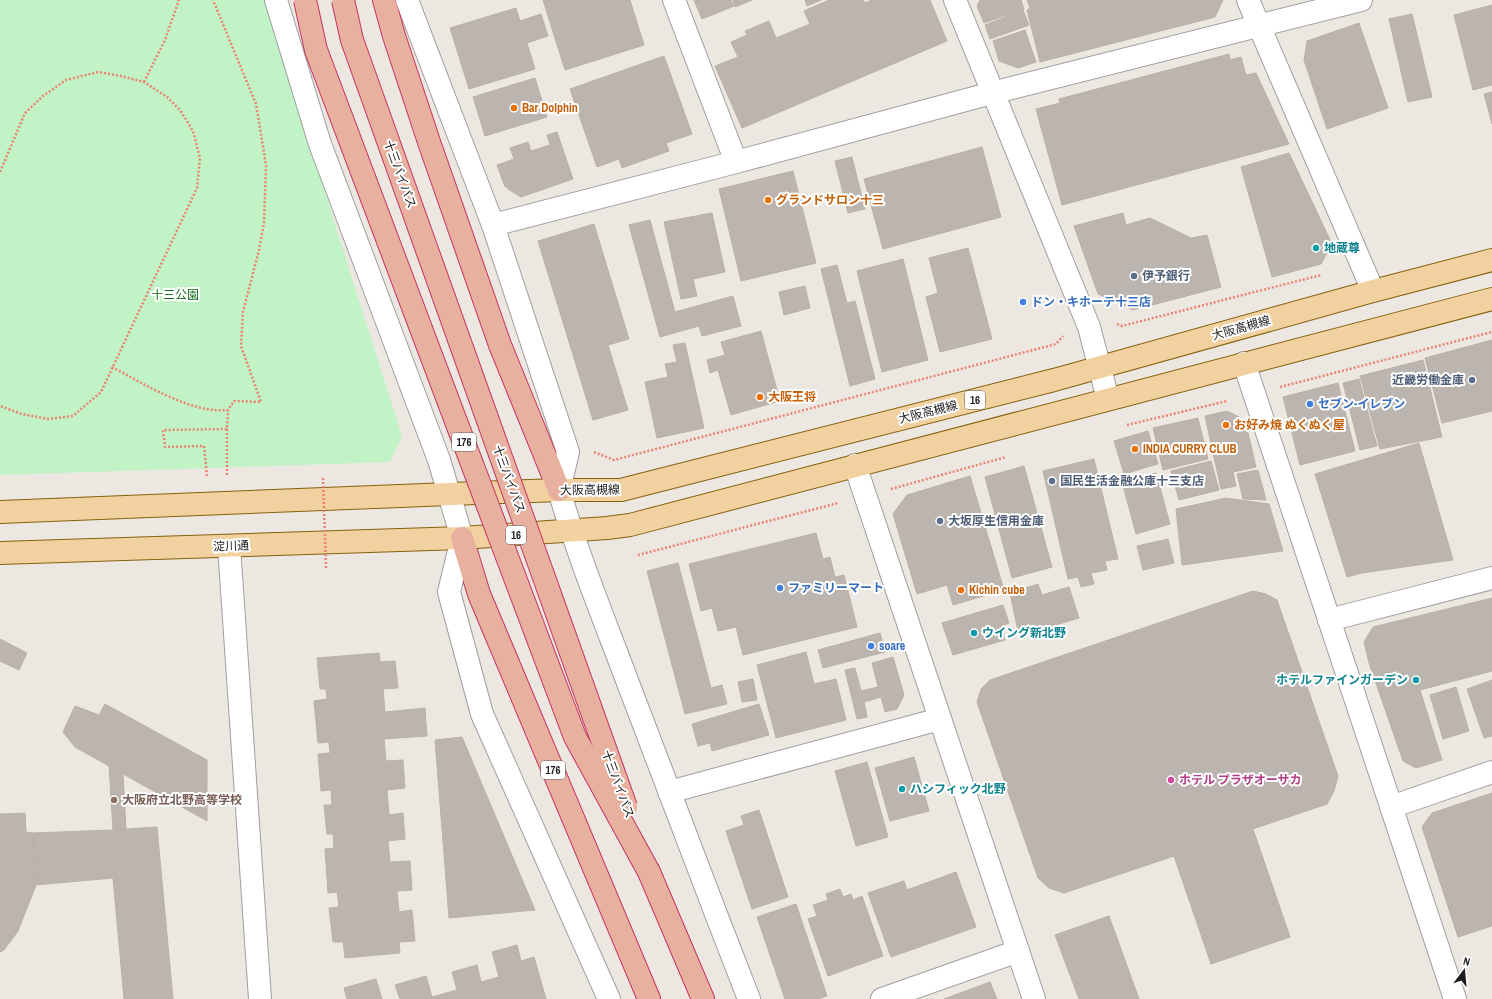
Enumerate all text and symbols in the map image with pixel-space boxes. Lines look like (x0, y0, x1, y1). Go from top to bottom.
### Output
place label: Bar Dolphin (522, 100, 578, 116)
marker: Bar Dolphin (509, 103, 519, 113)
street label: 十三バイパス (380, 138, 420, 210)
place label: グランドサロン十三 (776, 192, 884, 208)
marker: グランドサロン十三 (763, 195, 773, 205)
place label: 地蔵尊 (1324, 240, 1360, 256)
marker: 地蔵尊 (1311, 243, 1321, 253)
place label: 伊予銀行 (1142, 268, 1190, 284)
marker: 伊予銀行 (1129, 271, 1139, 281)
park label: 十三公園 (151, 287, 199, 303)
place label: ドン・キホーテ十三店 (1031, 294, 1151, 310)
marker: ドン・キホーテ十三店 (1018, 297, 1028, 307)
street label: 大阪高槻線 (1210, 312, 1272, 344)
place label: 近畿労働金庫 (1392, 372, 1464, 388)
marker: 近畿労働金庫 (1467, 375, 1477, 385)
place label: 大阪王将 (768, 389, 816, 405)
road number: 16 (965, 391, 985, 409)
marker: 大阪王将 (755, 392, 765, 402)
place label: セブン-イレブン (1318, 396, 1405, 412)
street label: 大阪高槻線 (897, 397, 959, 427)
marker: セブン-イレブン (1305, 399, 1315, 409)
place label: お好み焼 ぬくぬく屋 (1234, 417, 1345, 433)
marker: お好み焼 ぬくぬく屋 (1221, 420, 1231, 430)
road number: 176 (452, 433, 476, 451)
place label: INDIA CURRY CLUB (1143, 441, 1237, 457)
street label: 十三バイパス (489, 443, 529, 515)
marker: INDIA CURRY CLUB (1130, 444, 1140, 454)
place label: 国民生活金融公庫十三支店 (1060, 473, 1204, 489)
marker: 国民生活金融公庫十三支店 (1047, 476, 1057, 486)
street label: 大阪高槻線 (560, 481, 620, 499)
place label: 大坂厚生信用金庫 (948, 513, 1044, 529)
marker: 大坂厚生信用金庫 (935, 516, 945, 526)
road number: 16 (506, 526, 526, 544)
street label: 淀川通 (213, 537, 249, 555)
place label: ファミリーマート (788, 580, 884, 596)
place label: Kichin cube (969, 582, 1025, 598)
marker: ファミリーマート (775, 583, 785, 593)
marker: Kichin cube (956, 585, 966, 595)
place label: ウイング新北野 (982, 625, 1066, 641)
marker: ウイング新北野 (969, 628, 979, 638)
place label: soare (879, 638, 906, 654)
marker: soare (866, 641, 876, 651)
place label: ホテルファインガーデン (1276, 672, 1408, 688)
marker: ホテルファインガーデン (1411, 675, 1421, 685)
street label: 十三バイパス (598, 748, 638, 820)
road number: 176 (541, 761, 565, 779)
place label: ホテル プラザオーサカ (1179, 772, 1302, 788)
marker: ホテル プラザオーサカ (1166, 775, 1176, 785)
place label: ハシフィック北野 (910, 781, 1006, 797)
marker: ハシフィック北野 (897, 784, 907, 794)
place label: 大阪府立北野高等学校 (122, 792, 242, 808)
marker: 大阪府立北野高等学校 (109, 795, 119, 805)
north arrow (1444, 951, 1484, 991)
text: N (1462, 954, 1472, 969)

